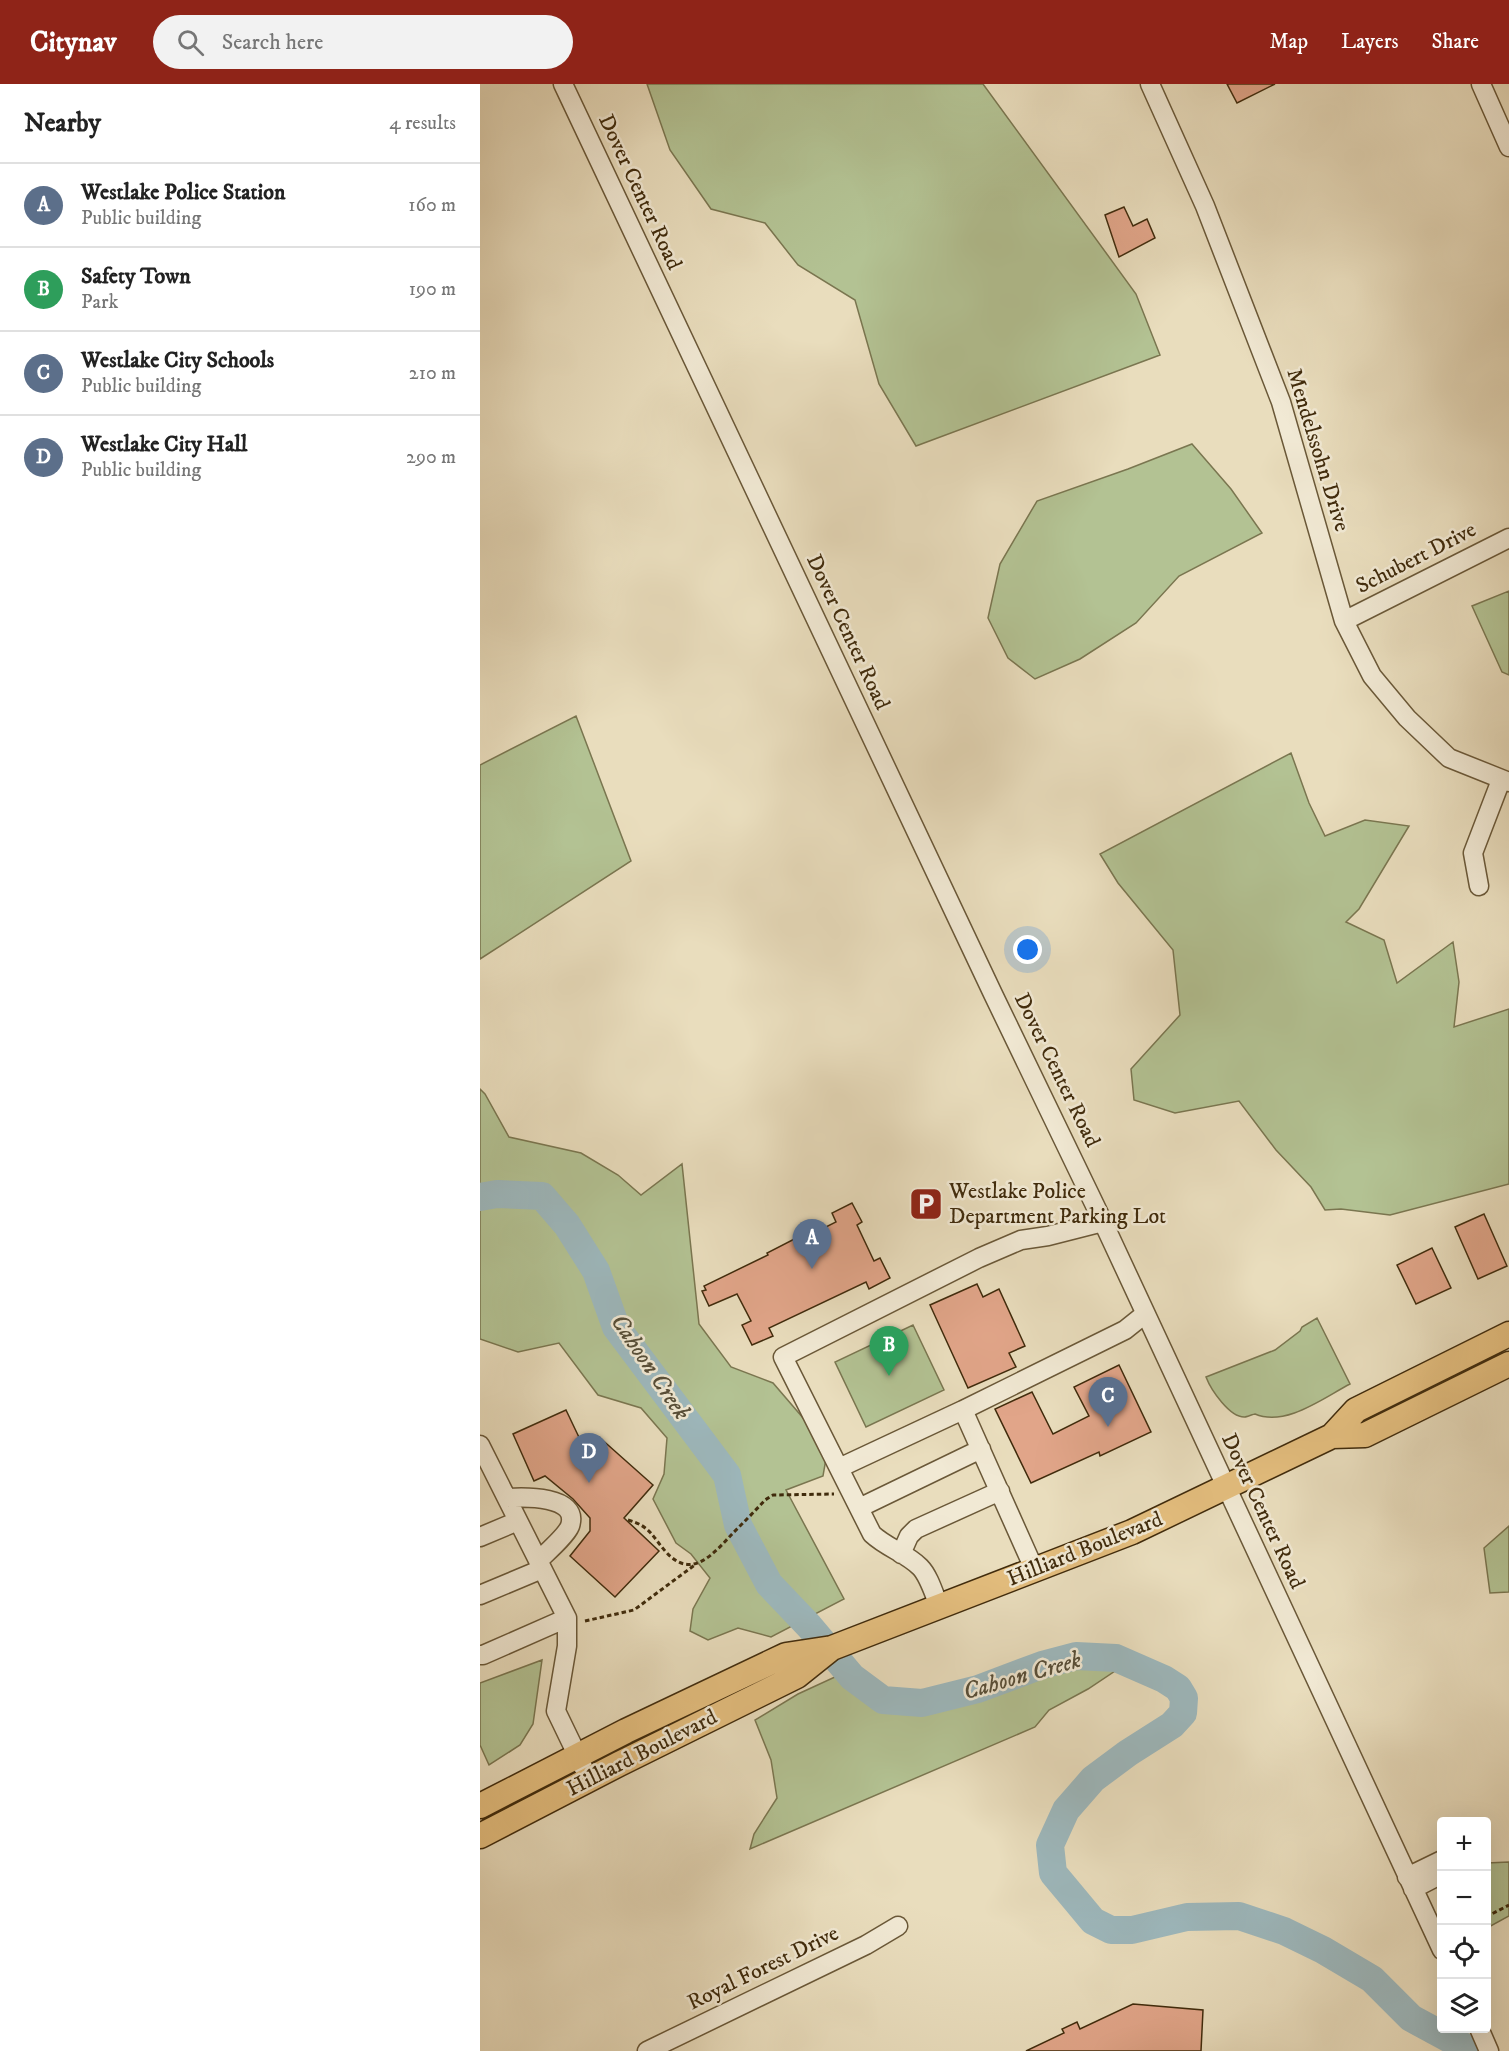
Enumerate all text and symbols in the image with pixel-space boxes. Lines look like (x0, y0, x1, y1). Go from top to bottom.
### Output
search box (153, 15, 573, 69)
text: Citynav (30, 25, 117, 60)
icon: search (174, 26, 207, 59)
text: Search here (222, 29, 323, 56)
text: Map (1269, 29, 1308, 55)
text: Layers (1341, 29, 1399, 55)
text: Share (1432, 29, 1479, 55)
text: Nearby (24, 107, 101, 140)
street label: Dover Center Road (592, 110, 688, 274)
text: 4 results (389, 111, 456, 136)
text: Westlake Police Station (81, 179, 286, 206)
text: A (37, 193, 50, 218)
text: 160 m (408, 193, 456, 218)
text: Public building (81, 206, 201, 231)
text: Safety Town (81, 263, 191, 290)
text: B (37, 277, 50, 302)
text: 190 m (409, 277, 456, 302)
text: Park (81, 290, 118, 315)
text: Westlake City Schools (81, 347, 274, 374)
text: C (37, 361, 50, 386)
text: 210 m (409, 361, 456, 386)
street label: Mendelssohn Drive (1280, 365, 1356, 535)
text: Public building (81, 374, 201, 399)
text: Westlake City Hall (81, 431, 247, 458)
text: D (36, 445, 51, 470)
text: 290 m (406, 445, 456, 470)
text: Public building (81, 458, 201, 483)
street label: Schubert Drive (1351, 516, 1481, 600)
street label: Dover Center Road (800, 550, 896, 714)
your location (1013, 935, 1042, 964)
street label: Dover Center Road (1008, 988, 1106, 1152)
place label: Westlake Police Department Parking Lot (948, 1178, 1166, 1230)
parking icon: Westlake Police Department Parking Lot (908, 1186, 944, 1222)
pin: A (792, 1220, 832, 1269)
water label: Cahoon Creek (604, 1308, 696, 1426)
pin: B (870, 1326, 908, 1376)
pin: C (1088, 1378, 1128, 1427)
street label: Dover Center Road (1215, 1429, 1311, 1593)
pin: D (570, 1434, 608, 1483)
street label: Hilliard Boulevard (1003, 1506, 1167, 1592)
water label: Cahoon Creek (959, 1645, 1085, 1707)
street label: Hilliard Boulevard (562, 1703, 722, 1803)
map controls (1437, 1817, 1491, 2033)
button: + (1437, 1817, 1491, 1871)
button: − (1437, 1871, 1491, 1925)
street label: Royal Forest Drive (683, 1920, 843, 2016)
button: locate (1437, 1925, 1491, 1979)
button: layers (1437, 1979, 1491, 2033)

